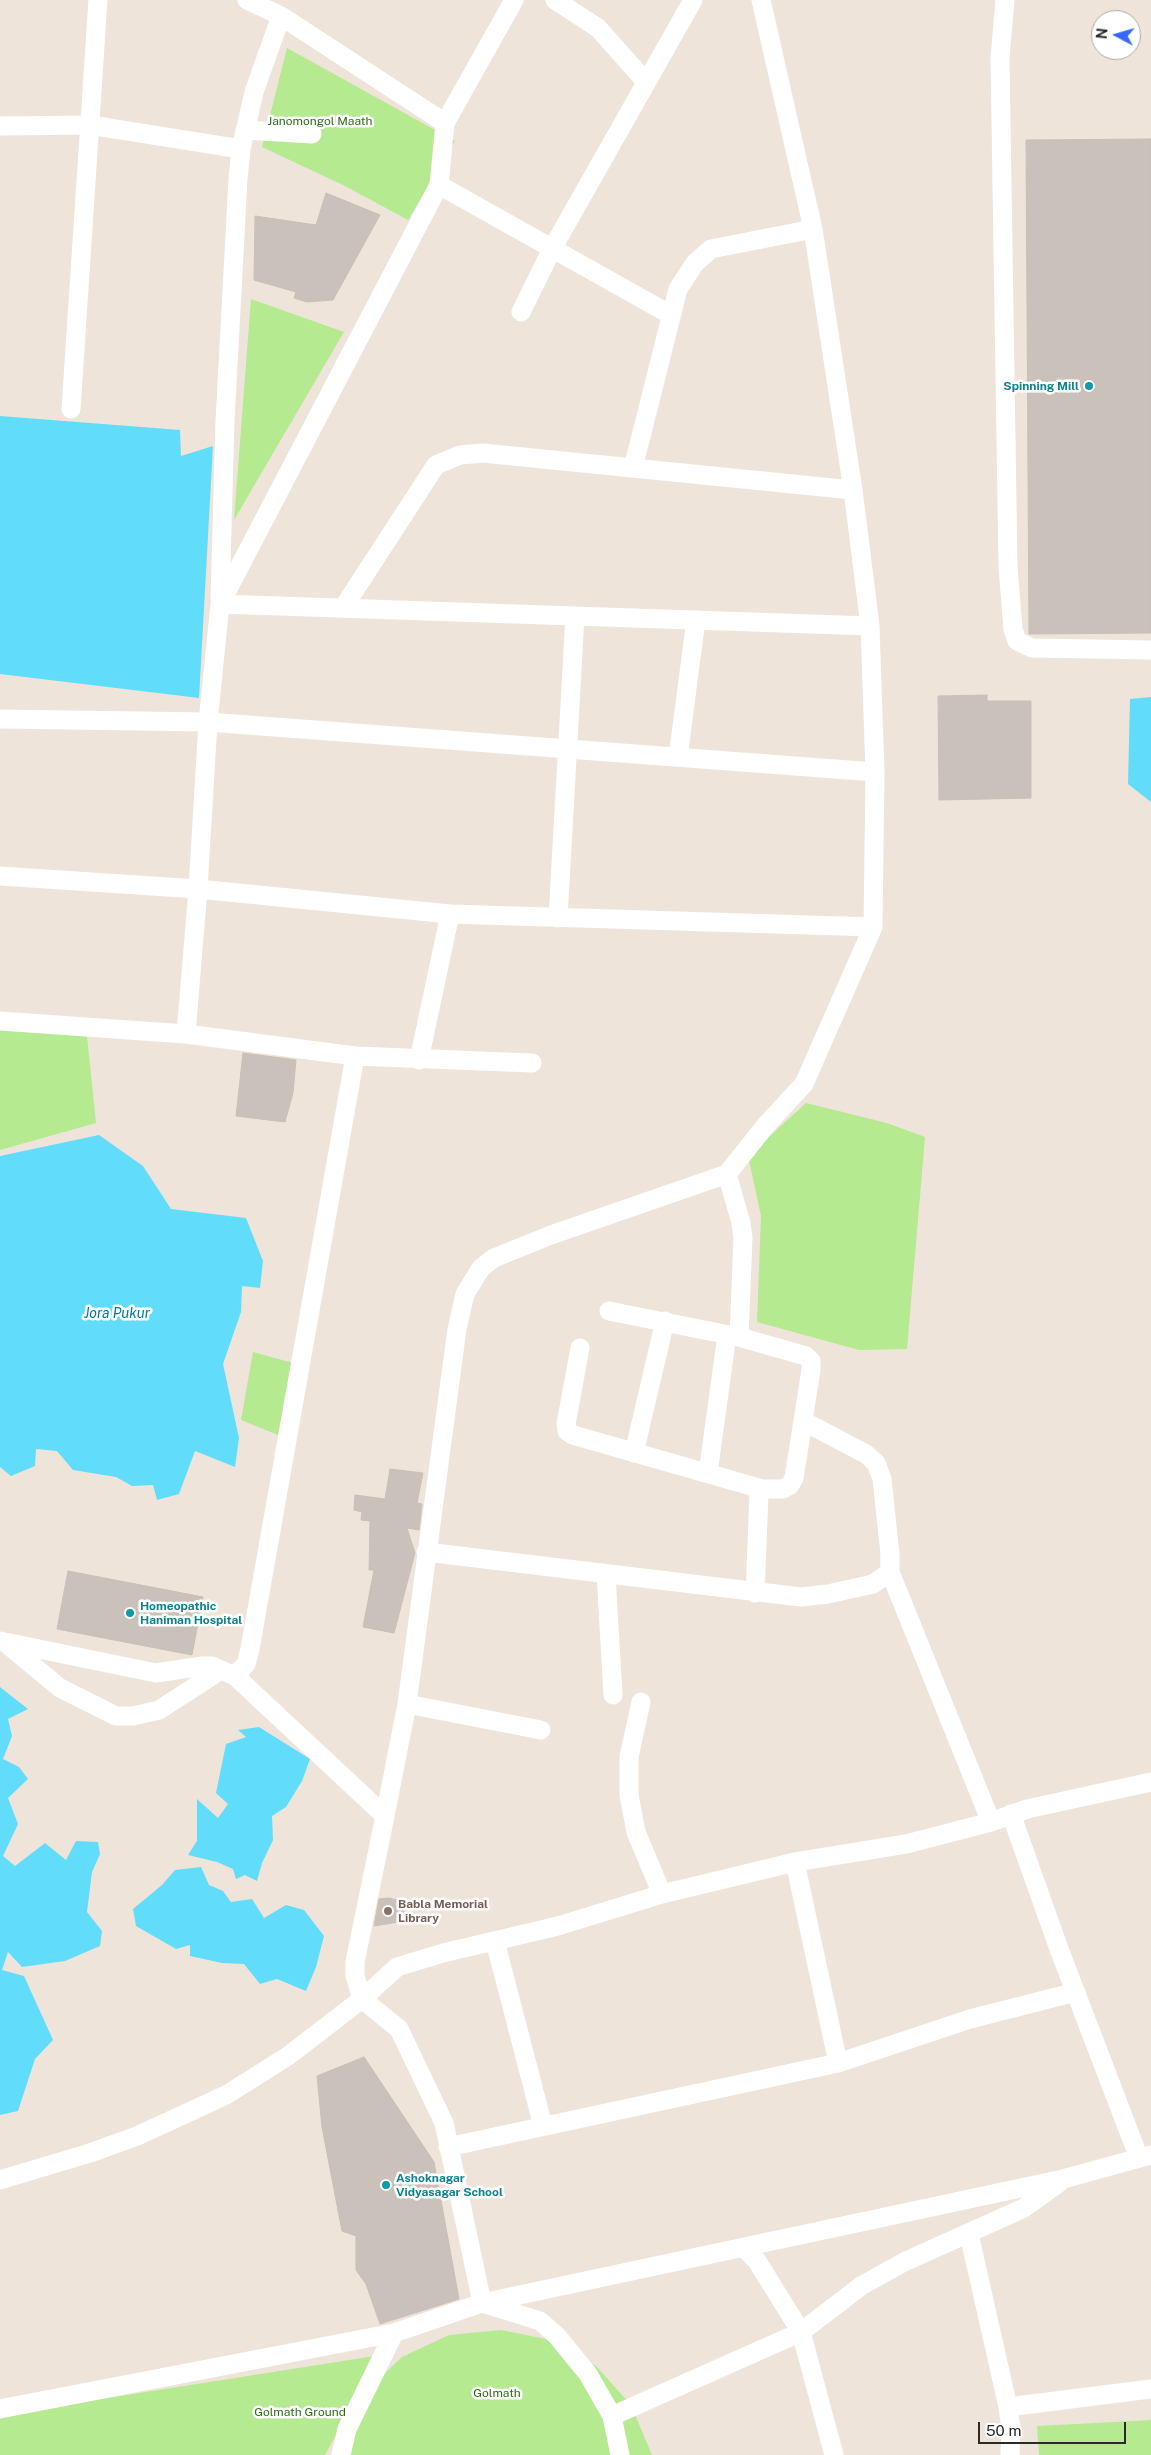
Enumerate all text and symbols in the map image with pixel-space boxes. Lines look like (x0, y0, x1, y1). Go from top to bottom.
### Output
north arrow (1091, 10, 1141, 60)
text: N (1094, 27, 1111, 40)
park label: Janomongol Maath (268, 114, 372, 128)
place label: Spinning Mill (1003, 379, 1079, 393)
marker: Spinning Mill (1083, 380, 1095, 392)
water label: Jora Pukur (84, 1306, 150, 1322)
place label: Homeopathic Haniman Hospital (140, 1599, 242, 1627)
marker: Homeopathic Haniman Hospital (124, 1607, 136, 1619)
place label: Babla Memorial Library (398, 1897, 488, 1925)
marker: Babla Memorial Library (382, 1905, 394, 1917)
place label: Ashoknagar Vidyasagar School (396, 2171, 503, 2199)
marker: Ashoknagar Vidyasagar School (380, 2179, 392, 2191)
park label: Golmath (473, 2386, 521, 2400)
park label: Golmath Ground (254, 2405, 346, 2419)
scale bar (981, 2412, 1128, 2444)
text: 50 m (986, 2422, 1021, 2439)

